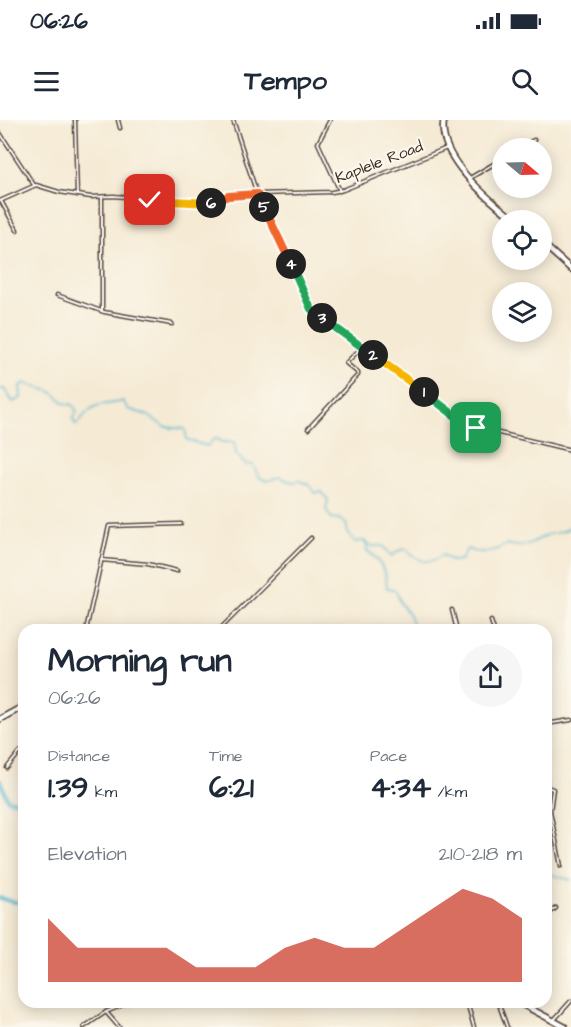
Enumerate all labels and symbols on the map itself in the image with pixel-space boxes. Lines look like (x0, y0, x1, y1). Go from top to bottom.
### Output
street label: Kaplele Road (332, 135, 426, 189)
north arrow (492, 138, 552, 198)
pin (124, 174, 175, 225)
pin: 6 (196, 188, 226, 218)
pin: 5 (249, 192, 279, 222)
pin: 4 (276, 249, 306, 279)
pin: 3 (307, 303, 337, 333)
pin: 2 (358, 340, 388, 370)
pin: 1 (409, 377, 439, 407)
pin (450, 402, 501, 453)

